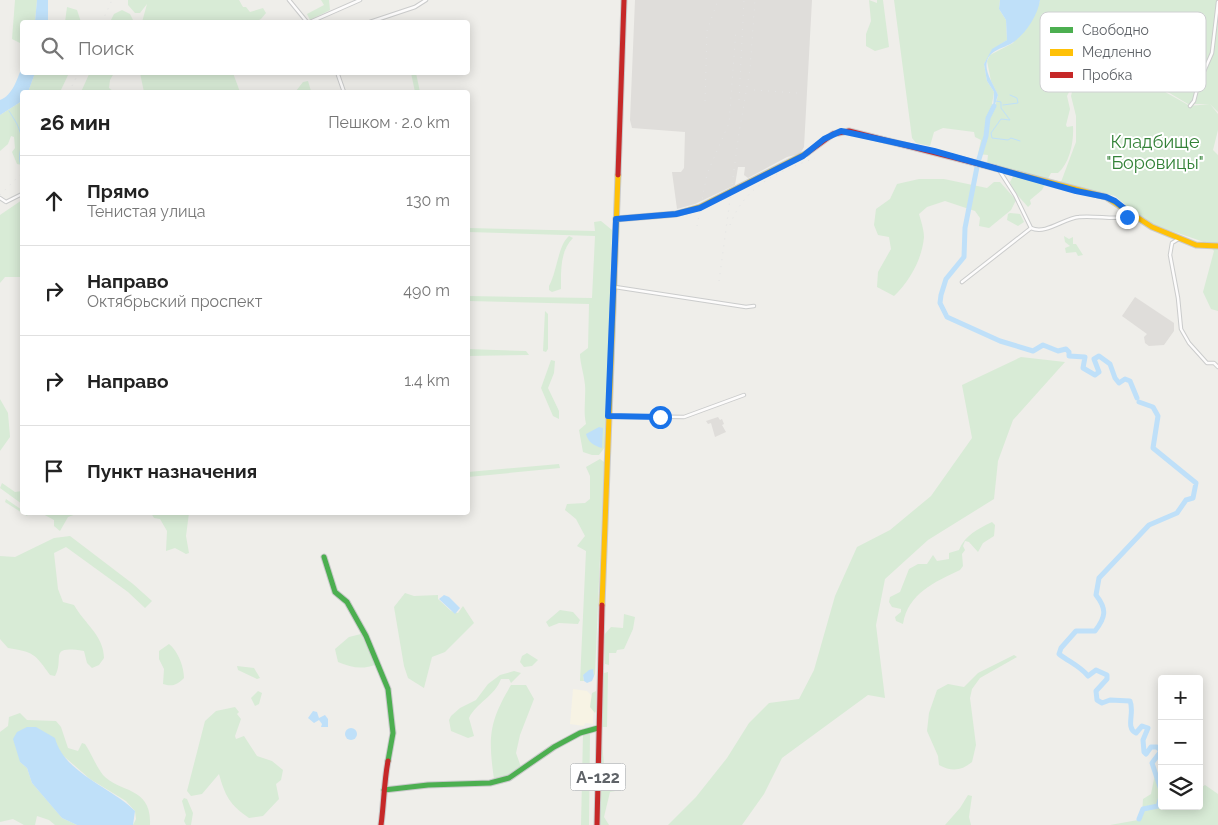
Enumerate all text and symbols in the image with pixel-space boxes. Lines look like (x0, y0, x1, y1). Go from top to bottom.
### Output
legend (1040, 12, 1206, 92)
search box (20, 20, 470, 75)
text: Свободно (1082, 22, 1149, 38)
icon: search (38, 34, 66, 62)
text: Поиск (78, 37, 134, 59)
text: Медленно (1082, 44, 1151, 60)
text: Пробка (1082, 67, 1132, 83)
text: 26 мин (40, 110, 111, 135)
text: Пешком · 2.0 km (328, 113, 450, 132)
park label: Кладбище "Боровицы" (1106, 131, 1204, 173)
text: Прямо (87, 180, 149, 202)
icon: ahead (40, 187, 68, 215)
text: 130 m (406, 191, 450, 210)
text: Тенистая улица (87, 202, 205, 221)
route end (1116, 206, 1139, 229)
text: Направо (87, 270, 168, 292)
icon: right (40, 277, 68, 305)
text: 490 m (403, 281, 450, 300)
text: Октябрьский проспект (87, 292, 262, 311)
icon: right (40, 367, 68, 395)
text: Направо (87, 370, 168, 392)
text: 1.4 km (404, 371, 450, 390)
route start (649, 406, 672, 429)
icon: arrive (40, 457, 68, 485)
text: Пункт назначения (87, 460, 257, 482)
map controls (1158, 675, 1203, 810)
button: + (1158, 675, 1203, 720)
button: − (1158, 720, 1203, 765)
road number: А-122 (570, 764, 626, 790)
button: layers (1158, 765, 1203, 810)

